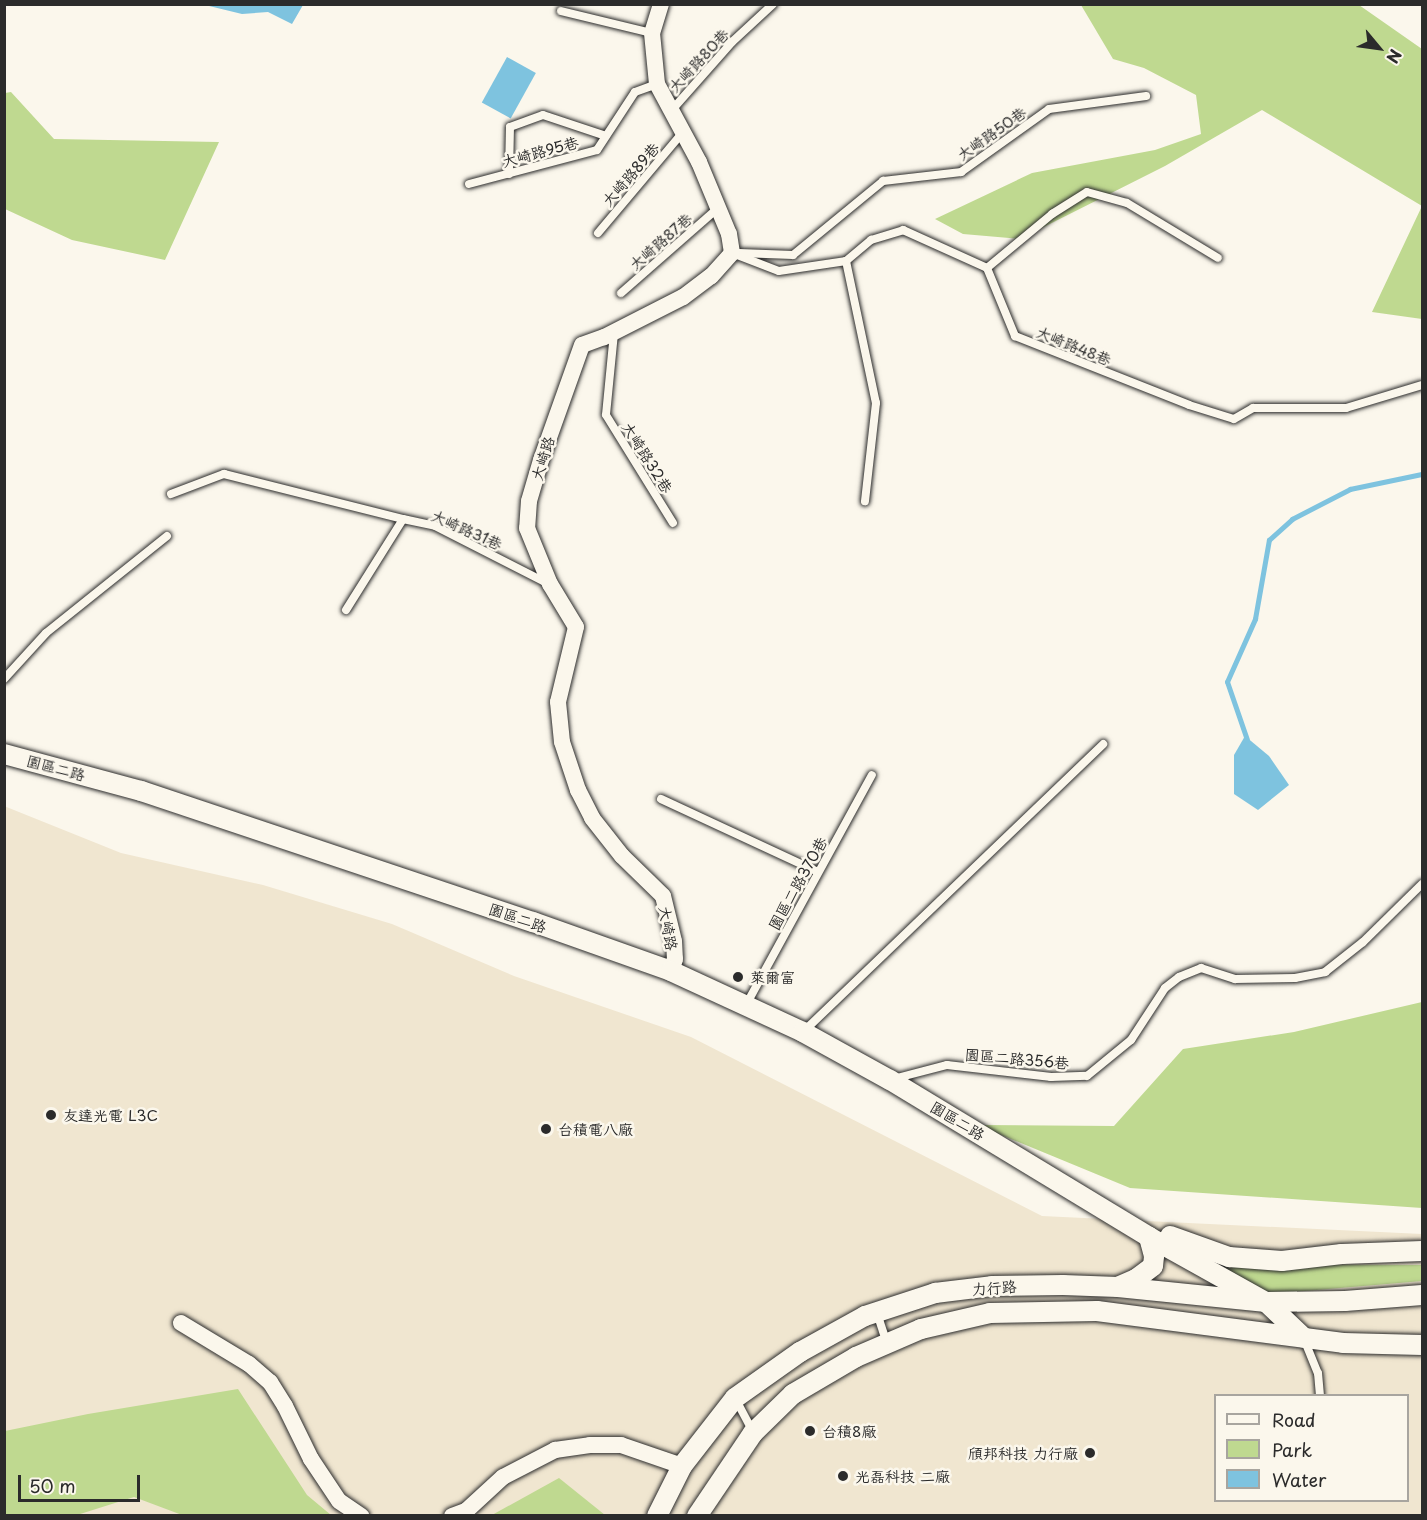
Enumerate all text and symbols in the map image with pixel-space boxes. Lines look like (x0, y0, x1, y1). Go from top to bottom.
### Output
north arrow (1349, 18, 1409, 78)
street label: 大崎路80巷 (664, 24, 732, 96)
text: N (1381, 45, 1408, 68)
street label: 大崎路50巷 (953, 103, 1029, 163)
street label: 大崎路95巷 (500, 132, 580, 170)
street label: 大崎路89巷 (598, 139, 662, 209)
street label: 大崎路87巷 (625, 209, 695, 273)
street label: 大崎路48巷 (1034, 322, 1114, 368)
street label: 大崎路32巷 (619, 418, 677, 496)
street label: 大崎路 (527, 434, 557, 482)
street label: 大崎路31巷 (429, 505, 505, 553)
street label: 園區二路 (25, 751, 87, 783)
street label: 園區二路370巷 (764, 833, 830, 933)
street label: 園區二路 (487, 899, 549, 935)
street label: 大崎路 (656, 904, 682, 952)
place label: 萊爾富 (750, 968, 795, 986)
marker: 萊爾富 (731, 970, 745, 984)
street label: 園區二路356巷 (964, 1044, 1070, 1072)
street label: 園區二路 (928, 1097, 988, 1143)
place label: 友達光電 L3C (63, 1106, 158, 1124)
marker: 友達光電 L3C (44, 1108, 58, 1122)
place label: 台積電八廠 (558, 1120, 633, 1138)
marker: 台積電八廠 (539, 1122, 553, 1136)
street label: 力行路 (971, 1276, 1017, 1298)
legend (1214, 1394, 1409, 1502)
text: Road (1272, 1406, 1316, 1433)
place label: 台積8廠 (822, 1422, 876, 1440)
marker: 台積8廠 (803, 1424, 817, 1438)
text: Park (1272, 1436, 1312, 1463)
place label: 頎邦科技 力行廠 (968, 1444, 1078, 1462)
marker: 頎邦科技 力行廠 (1083, 1446, 1097, 1460)
scale bar (21, 1463, 142, 1501)
text: Water (1272, 1466, 1326, 1493)
place label: 光磊科技 二廠 (855, 1467, 950, 1485)
marker: 光磊科技 二廠 (836, 1469, 850, 1483)
text: 50 m (29, 1472, 76, 1499)

